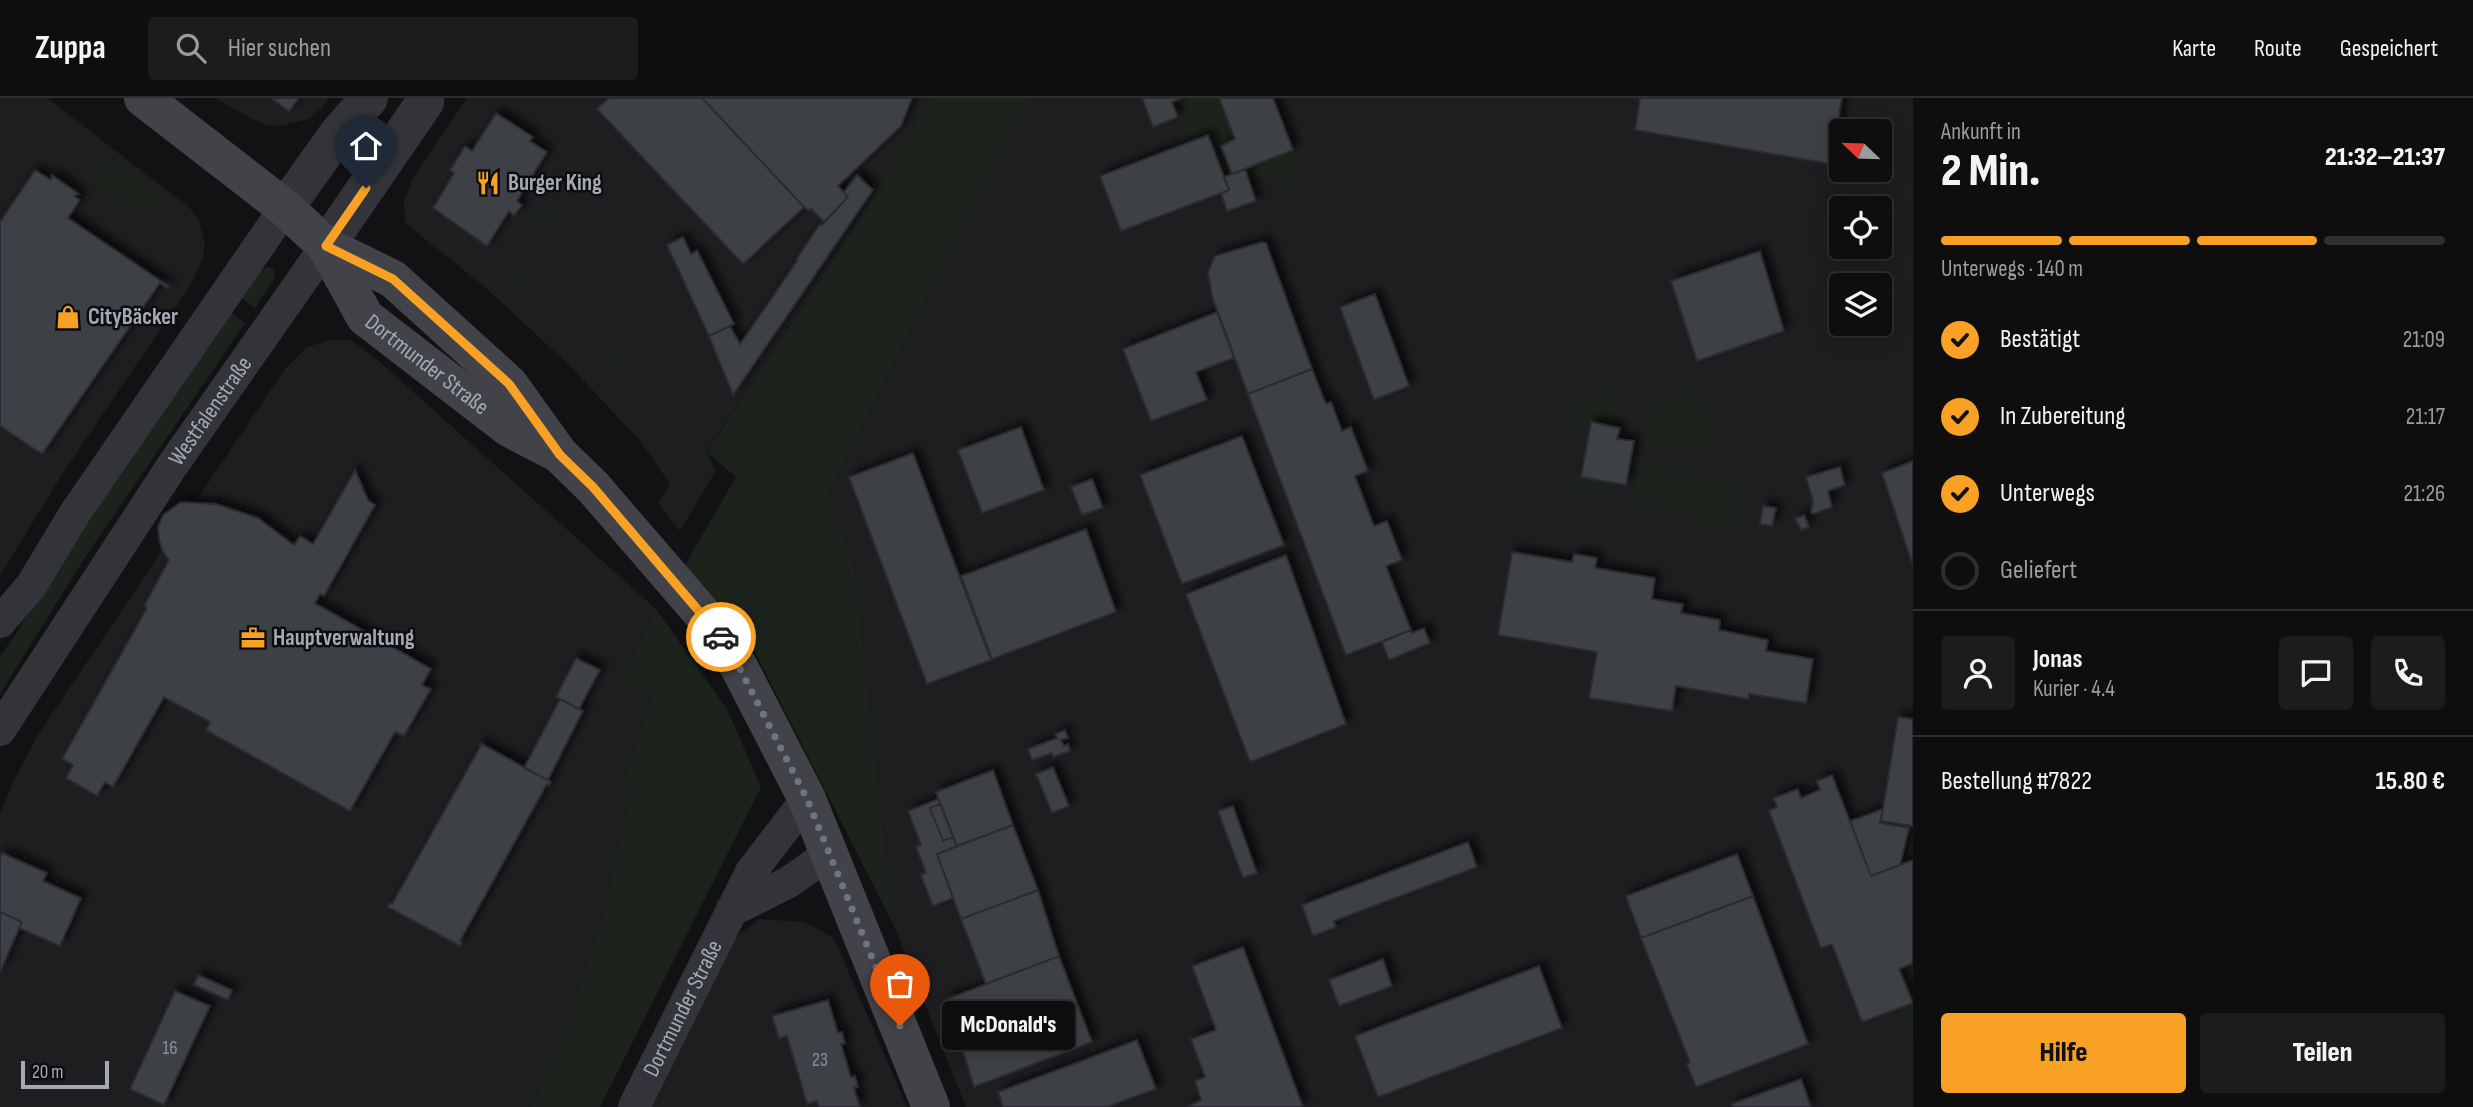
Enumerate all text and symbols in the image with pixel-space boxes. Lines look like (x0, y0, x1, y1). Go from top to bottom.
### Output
search box (148, 17, 638, 80)
text: Zuppa (35, 28, 106, 68)
icon: search (172, 29, 210, 67)
text: Hier suchen (228, 33, 331, 64)
text: Karte (2172, 34, 2216, 63)
text: Route (2254, 34, 2302, 63)
text: Gespeichert (2340, 34, 2438, 63)
pin (336, 116, 396, 188)
text: Ankunft in (1941, 118, 2021, 146)
north arrow (1829, 119, 1892, 182)
map controls (1829, 119, 1892, 336)
icon: home (347, 127, 385, 165)
text: 21:32–21:37 (2325, 142, 2445, 173)
text: 2 Min. (1941, 144, 2040, 199)
restaurant icon: Burger King (474, 169, 502, 197)
place label: Burger King (508, 169, 602, 197)
button: locate (1829, 196, 1892, 259)
text: Unterwegs · 140 m (1941, 255, 2083, 283)
button: layers (1829, 273, 1892, 336)
shop icon: CityBäcker (54, 303, 82, 331)
place label: CityBäcker (88, 303, 178, 331)
street label: Dortmunder Straße (359, 308, 494, 421)
icon: check (1941, 321, 1979, 359)
text: Bestätigt (2000, 324, 2080, 355)
text: 21:09 (2403, 326, 2445, 354)
street label: Westfalenstraße (162, 351, 258, 471)
icon: check (1941, 398, 1979, 436)
text: In Zubereitung (2000, 401, 2126, 432)
text: 21:17 (2406, 403, 2445, 431)
icon: check (1941, 475, 1979, 513)
text: Unterwegs (2000, 478, 2095, 509)
text: 21:26 (2404, 480, 2445, 508)
text: Geliefert (2000, 555, 2077, 586)
courier (686, 602, 756, 672)
icon: car (702, 618, 740, 656)
office icon: Hauptverwaltung (239, 624, 267, 652)
place label: Hauptverwaltung (273, 624, 415, 652)
button: person (1941, 636, 2015, 710)
button: chat (2279, 636, 2353, 710)
button: phone (2371, 636, 2445, 710)
text: Jonas (2033, 644, 2082, 675)
text: Kurier · 4.4 (2033, 675, 2115, 703)
text: Bestellung #7822 (1941, 766, 2092, 797)
text: 15.80 € (2376, 766, 2445, 797)
street label: Dortmunder Straße (637, 936, 729, 1081)
pin (870, 954, 930, 1026)
icon: bag (881, 965, 919, 1003)
callout: McDonald's (942, 1002, 1075, 1051)
text: McDonald's (961, 1011, 1056, 1039)
button: Hilfe (1941, 1013, 2186, 1093)
button: Teilen (2200, 1013, 2445, 1093)
house number: 16 (163, 1037, 177, 1060)
house number: 23 (812, 1049, 828, 1072)
scale bar (21, 1058, 108, 1090)
text: 20 m (32, 1061, 64, 1084)

